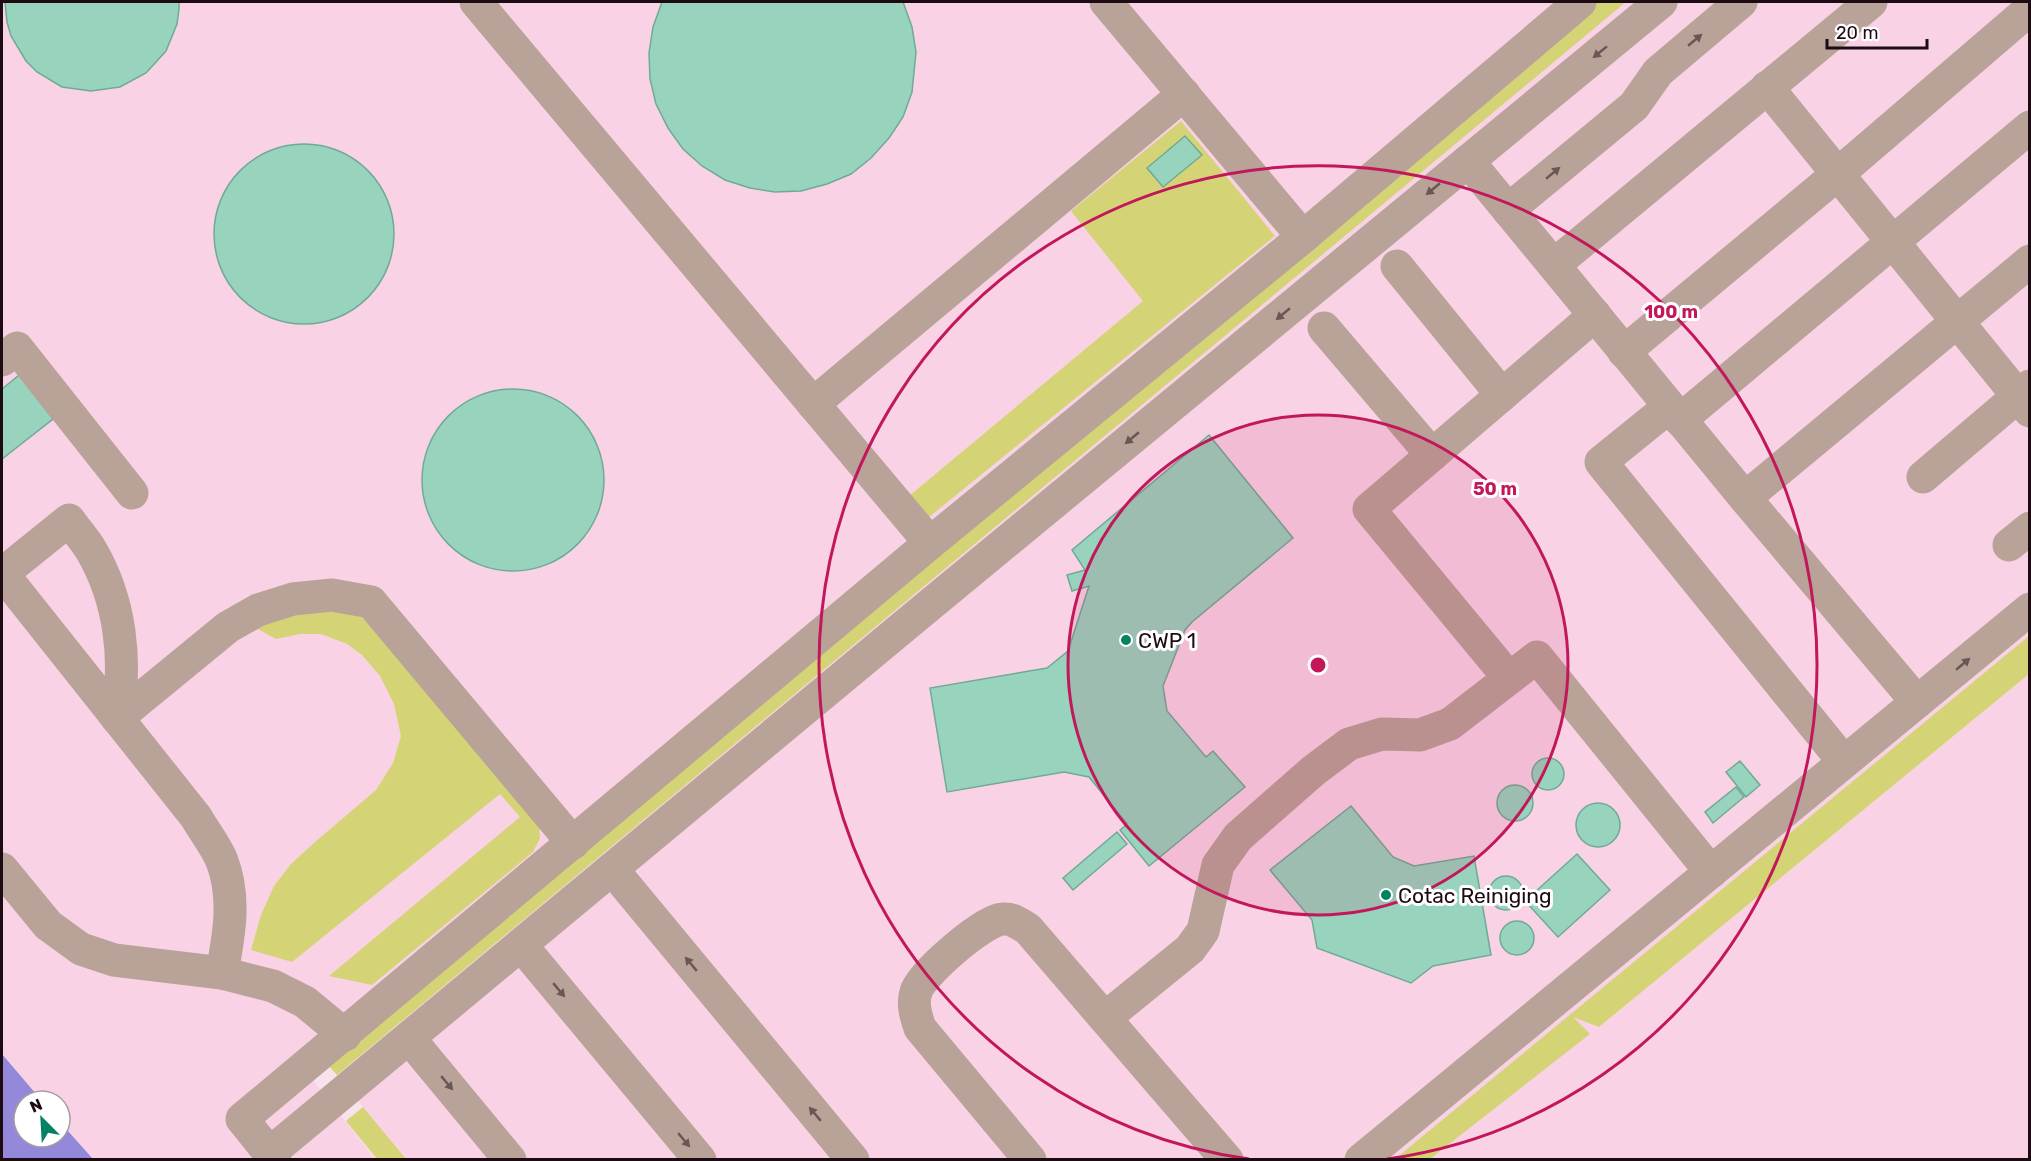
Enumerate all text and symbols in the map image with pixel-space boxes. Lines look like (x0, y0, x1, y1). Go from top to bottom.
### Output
scale bar (1827, 12, 1928, 50)
text: 20 m (1836, 22, 1878, 44)
one-way arrow (1687, 34, 1703, 47)
one-way arrow (1593, 45, 1608, 58)
one-way arrow (1545, 166, 1561, 179)
one-way arrow (1425, 183, 1441, 196)
text: 100 m (1644, 301, 1698, 323)
one-way arrow (1275, 307, 1291, 320)
one-way arrow (1125, 431, 1140, 443)
text: 50 m (1473, 478, 1517, 500)
place label: CWP 1 (1138, 628, 1196, 653)
marker: CWP 1 (1119, 633, 1133, 647)
centre of rings (1308, 655, 1328, 675)
one-way arrow (1955, 659, 1970, 671)
place label: Cotac Reiniging (1398, 883, 1552, 908)
marker: Cotac Reiniging (1379, 888, 1393, 902)
one-way arrow (685, 957, 698, 972)
one-way arrow (552, 982, 565, 997)
one-way arrow (440, 1075, 453, 1091)
north arrow (12, 1089, 72, 1149)
text: N (27, 1095, 45, 1117)
one-way arrow (810, 1107, 822, 1122)
one-way arrow (677, 1132, 690, 1147)

